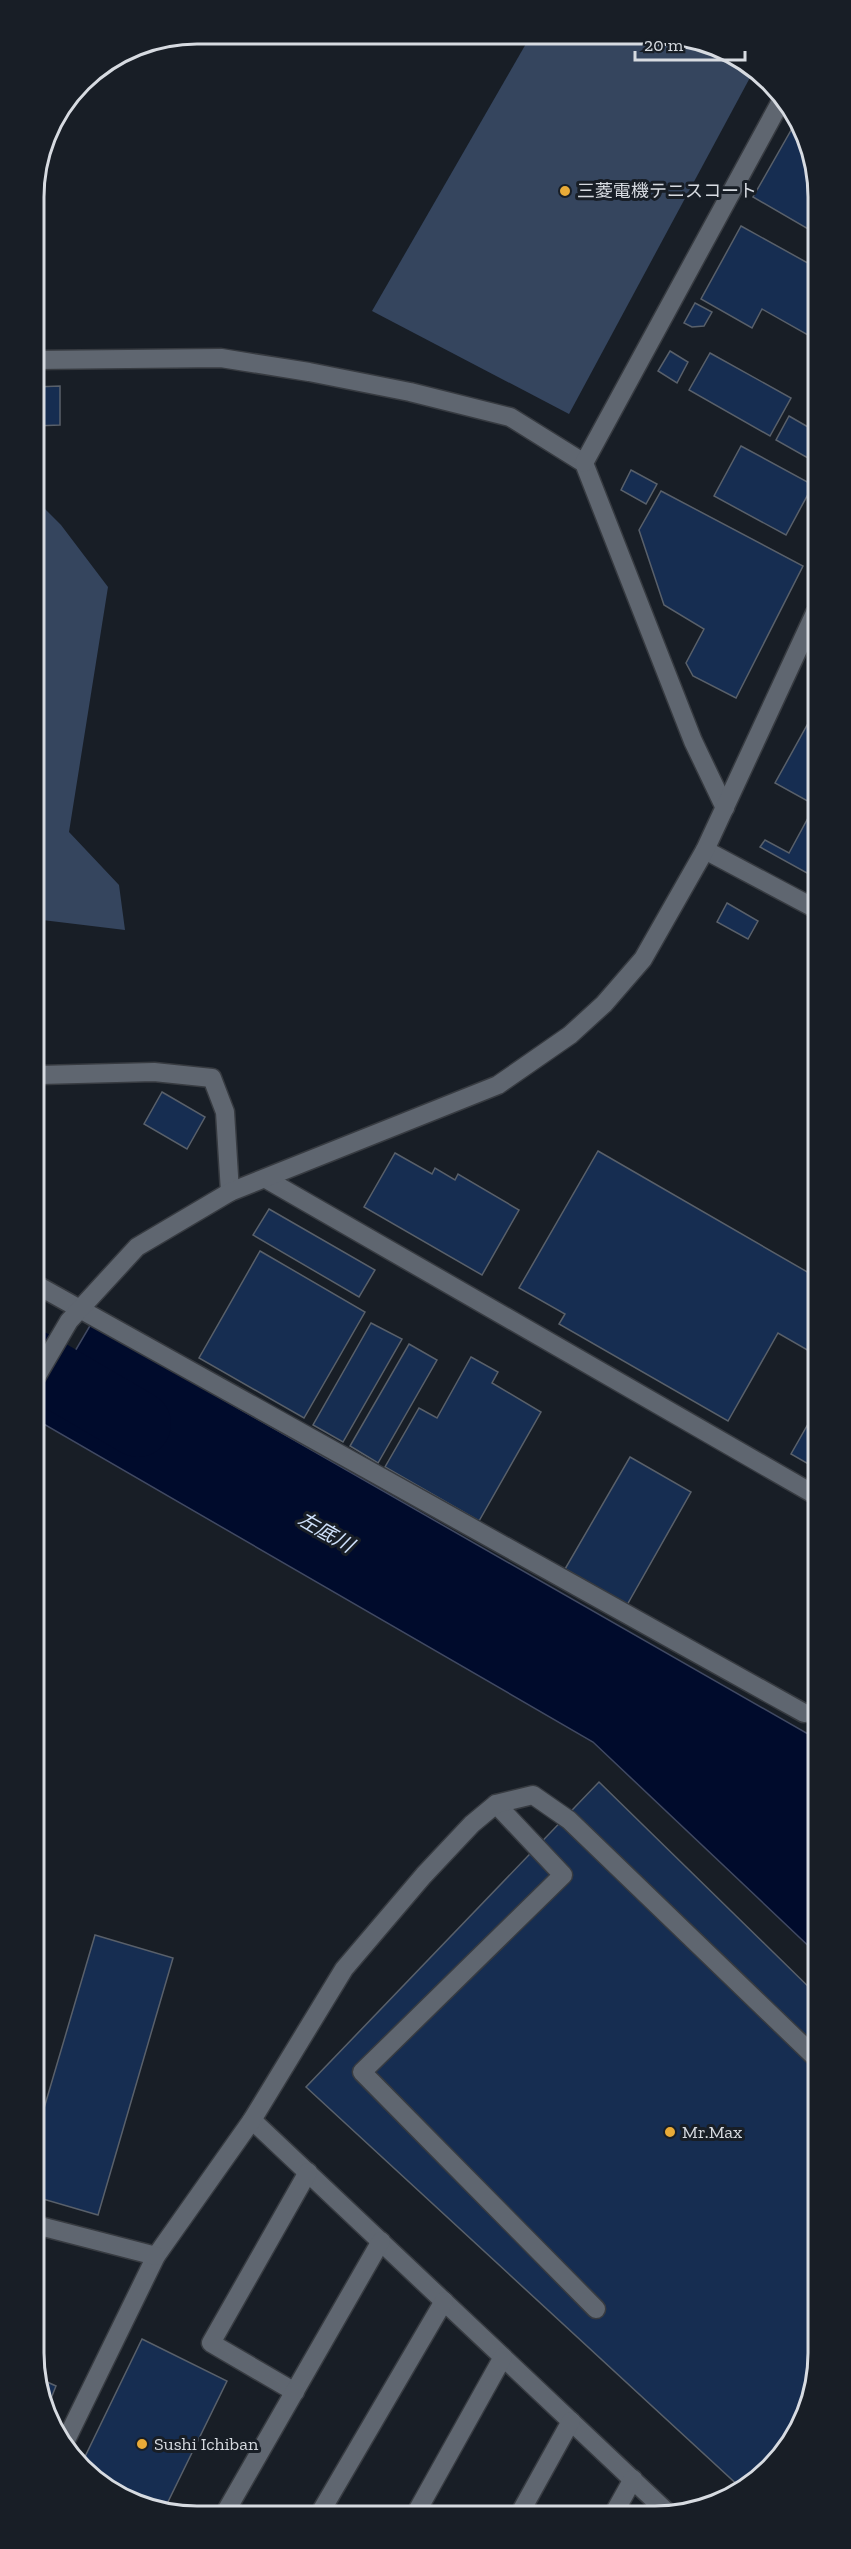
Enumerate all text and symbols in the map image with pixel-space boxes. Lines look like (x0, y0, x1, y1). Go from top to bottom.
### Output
scale bar (635, 24, 744, 62)
text: 20 m (644, 34, 684, 56)
place label: 三菱電機テニスコート (577, 180, 757, 202)
marker: 三菱電機テニスコート (558, 184, 572, 198)
water label: 左底川 (294, 1507, 360, 1558)
place label: Mr.Max (682, 2121, 742, 2143)
marker: Mr.Max (663, 2125, 677, 2139)
place label: Sushi Ichiban (154, 2433, 259, 2455)
marker: Sushi Ichiban (135, 2437, 149, 2451)

